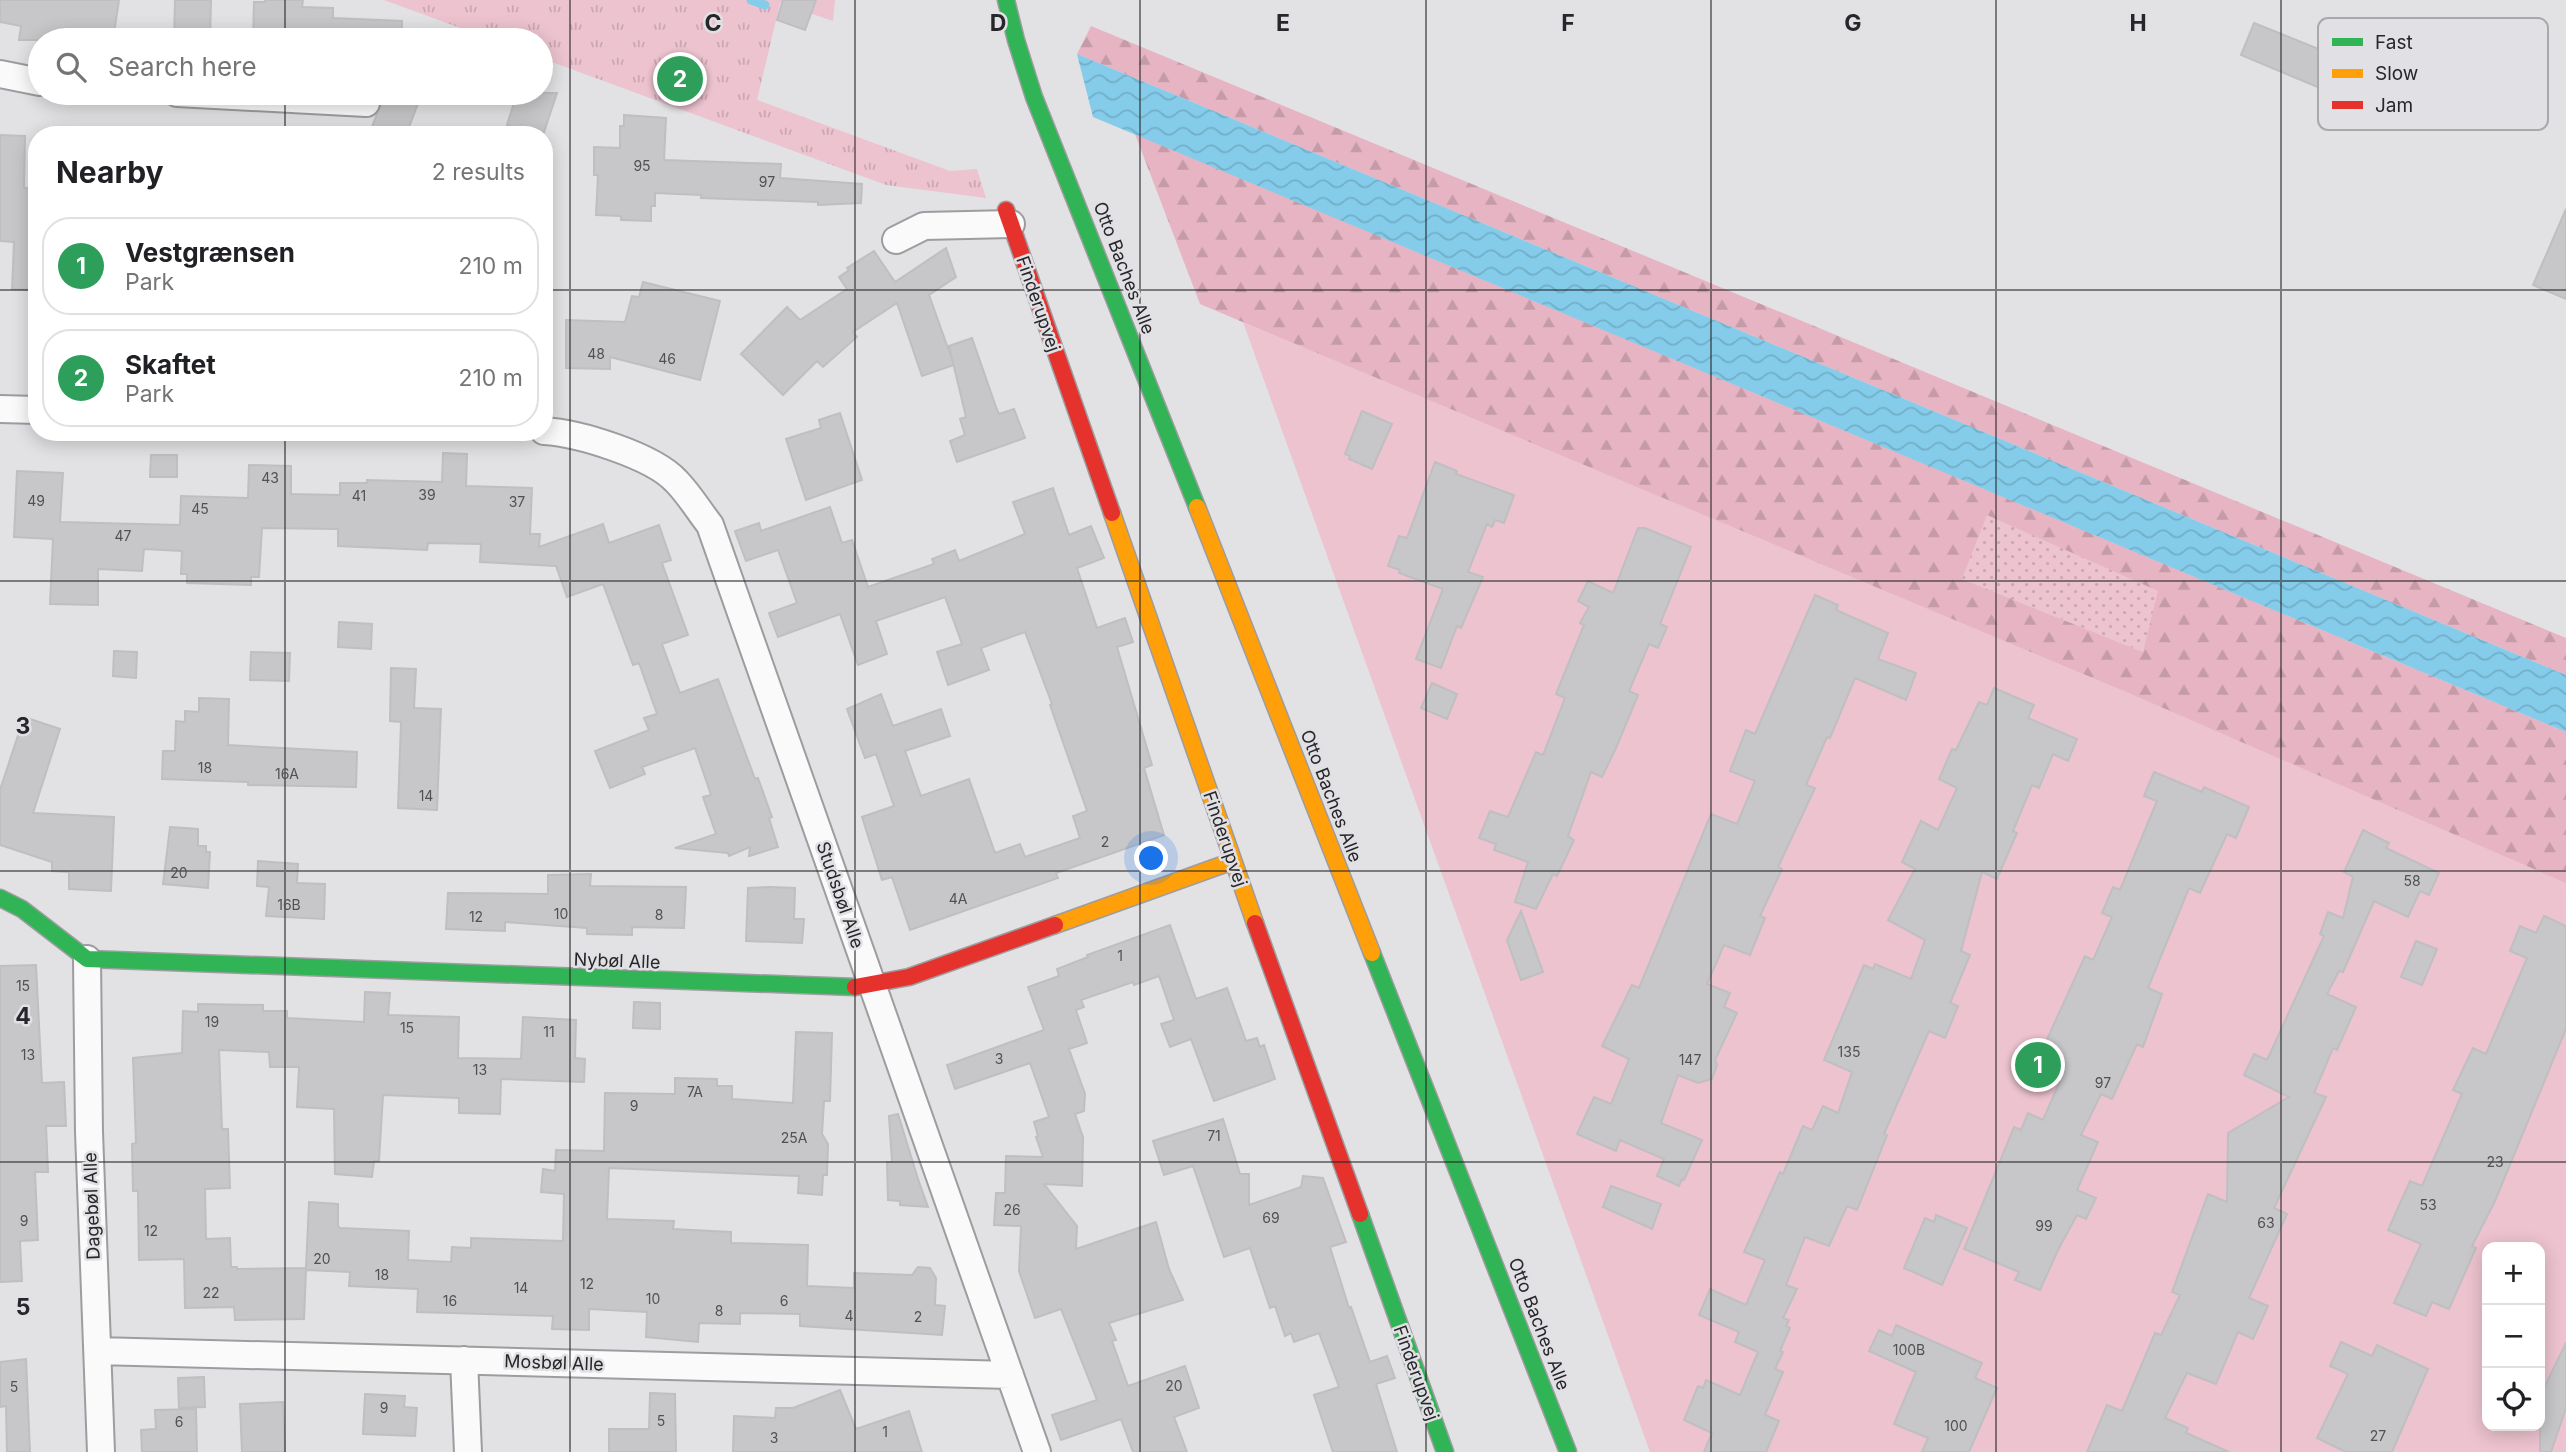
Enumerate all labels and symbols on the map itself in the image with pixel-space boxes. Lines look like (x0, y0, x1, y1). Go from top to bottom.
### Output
text: C (704, 9, 722, 37)
text: D (990, 9, 1006, 37)
text: E (1276, 9, 1290, 37)
text: F (1561, 9, 1575, 37)
text: G (1844, 9, 1862, 37)
text: H (2129, 9, 2147, 37)
legend (2318, 18, 2548, 130)
text: Fast (2375, 31, 2413, 54)
pin: 2 (657, 53, 703, 105)
text: Slow (2375, 62, 2418, 85)
text: Jam (2375, 94, 2413, 117)
house number: 95 (633, 157, 651, 174)
house number: 97 (759, 173, 775, 190)
street label: Otto Baches Alle (1090, 199, 1159, 337)
street label: Finderupvej (1012, 253, 1065, 354)
house number: 48 (587, 345, 605, 362)
house number: 46 (658, 350, 676, 367)
house number: 43 (261, 469, 279, 486)
house number: 39 (418, 486, 436, 503)
house number: 41 (352, 487, 366, 504)
house number: 49 (27, 492, 45, 509)
house number: 37 (509, 493, 525, 510)
house number: 45 (191, 500, 209, 517)
house number: 47 (115, 527, 132, 544)
text: 3 (16, 712, 30, 740)
street label: Otto Baches Alle (1297, 727, 1366, 865)
house number: 18 (198, 759, 212, 776)
house number: 16A (275, 765, 299, 782)
house number: 14 (419, 787, 433, 804)
street label: Finderupvej (1199, 788, 1252, 889)
house number: 2 (1101, 833, 1109, 850)
street label: Studsbøl Alle (812, 839, 869, 951)
your location (1134, 841, 1168, 875)
house number: 20 (170, 864, 188, 881)
house number: 58 (2403, 872, 2421, 889)
house number: 4A (949, 890, 968, 907)
house number: 16B (277, 896, 301, 913)
house number: 10 (554, 905, 568, 922)
house number: 8 (655, 906, 663, 923)
house number: 12 (469, 908, 483, 925)
house number: 1 (1117, 947, 1123, 964)
street label: Nybøl Alle (573, 948, 661, 973)
house number: 15 (16, 977, 30, 994)
text: 4 (15, 1002, 31, 1030)
house number: 19 (205, 1013, 219, 1030)
house number: 15 (400, 1019, 414, 1036)
house number: 11 (543, 1023, 555, 1040)
pin: 1 (2015, 1039, 2061, 1091)
house number: 135 (1838, 1043, 1860, 1060)
house number: 13 (21, 1046, 35, 1063)
house number: 3 (995, 1050, 1003, 1067)
house number: 147 (1679, 1051, 1701, 1068)
house number: 13 (473, 1061, 487, 1078)
house number: 97 (2095, 1074, 2111, 1091)
house number: 7A (687, 1083, 703, 1100)
house number: 9 (630, 1097, 638, 1114)
house number: 71 (1207, 1127, 1221, 1144)
house number: 25A (781, 1129, 808, 1146)
street label: Dagebøl Alle (79, 1152, 104, 1260)
house number: 23 (2486, 1153, 2504, 1170)
house number: 53 (2419, 1196, 2437, 1213)
house number: 26 (1003, 1201, 1021, 1218)
house number: 69 (1262, 1209, 1280, 1226)
house number: 9 (20, 1212, 28, 1229)
house number: 63 (2257, 1214, 2275, 1231)
house number: 99 (2035, 1217, 2053, 1234)
house number: 12 (144, 1222, 158, 1239)
house number: 20 (313, 1250, 331, 1267)
street label: Otto Baches Alle (1505, 1255, 1574, 1393)
house number: 18 (375, 1266, 389, 1283)
house number: 12 (580, 1275, 594, 1292)
house number: 14 (514, 1279, 528, 1296)
house number: 22 (202, 1284, 220, 1301)
house number: 10 (646, 1290, 660, 1307)
house number: 16 (443, 1292, 457, 1309)
house number: 6 (780, 1292, 788, 1309)
text: 5 (16, 1293, 30, 1321)
house number: 8 (715, 1302, 723, 1319)
house number: 4 (844, 1307, 854, 1324)
house number: 2 (914, 1308, 922, 1325)
street label: Finderupvej (1390, 1322, 1443, 1423)
house number: 100B (1893, 1341, 1925, 1358)
street label: Mosbøl Alle (504, 1350, 604, 1375)
house number: 20 (1165, 1377, 1183, 1394)
house number: 5 (10, 1378, 18, 1395)
house number: 9 (380, 1399, 388, 1416)
house number: 5 (657, 1412, 665, 1429)
house number: 6 (175, 1413, 183, 1430)
house number: 100 (1944, 1417, 1968, 1434)
house number: 1 (882, 1423, 888, 1440)
house number: 27 (2370, 1427, 2386, 1444)
house number: 3 (770, 1429, 778, 1446)

